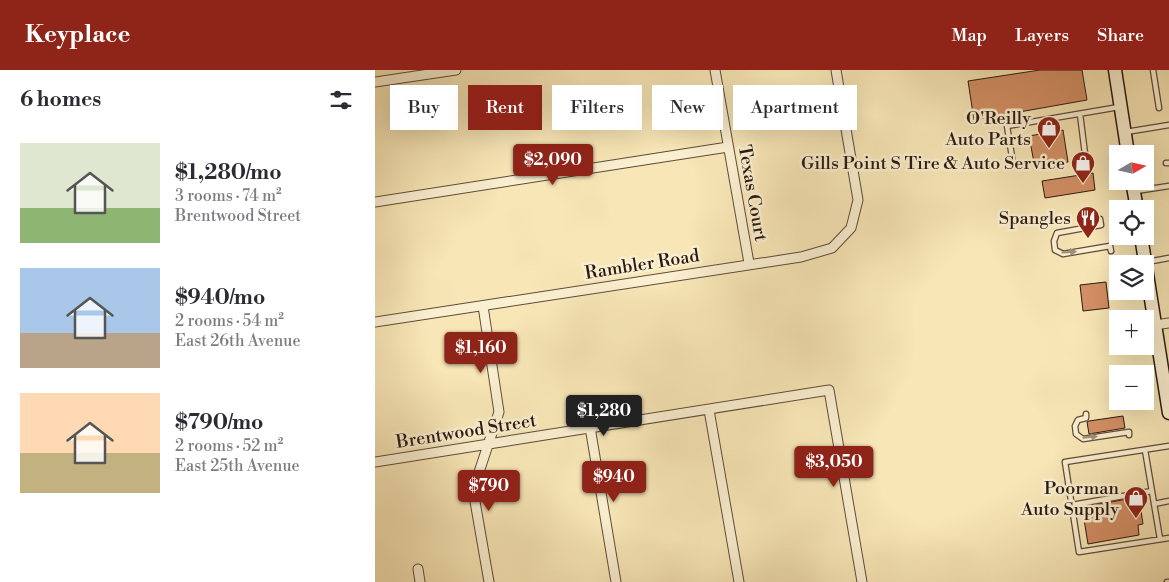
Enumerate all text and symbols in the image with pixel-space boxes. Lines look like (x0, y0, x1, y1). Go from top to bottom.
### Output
text: Keyplace (25, 20, 130, 50)
text: Map (952, 24, 987, 47)
text: Layers (1015, 24, 1069, 47)
text: Share (1097, 24, 1144, 47)
chip: Buy (390, 85, 458, 130)
chip: Rent (468, 85, 542, 130)
chip: Filters (552, 85, 642, 130)
chip: New (652, 85, 723, 130)
chip: Apartment (733, 85, 857, 130)
icon: filters (327, 86, 355, 114)
text: 6 homes (20, 87, 101, 113)
place label: O'Reilly Auto Parts (945, 107, 1031, 151)
shop icon: O'Reilly Auto Parts (1036, 115, 1062, 149)
street label: Texas Court (733, 143, 772, 244)
pin: $2,090 (512, 144, 594, 186)
north arrow (1109, 145, 1154, 190)
map controls (1109, 145, 1154, 410)
text: $2,090 (524, 150, 582, 170)
shop icon: Gills Point S Tire & Auto Service (1070, 150, 1096, 184)
place label: Gills Point S Tire & Auto Service (801, 152, 1065, 175)
text: $1,280/mo (175, 160, 282, 186)
icon: home (60, 163, 120, 223)
text: 3 rooms · 74 m² (175, 186, 282, 206)
button: locate (1109, 200, 1154, 245)
restaurant icon: Spangles (1075, 205, 1101, 239)
text: Brentwood Street (175, 206, 301, 226)
place label: Spangles (999, 207, 1071, 230)
street label: Rambler Road (583, 244, 702, 285)
one-way arrow (1061, 248, 1077, 256)
button: layers (1109, 255, 1154, 300)
text: $940/mo (175, 285, 265, 311)
icon: home (60, 288, 120, 348)
button: + (1109, 310, 1154, 355)
text: 2 rooms · 54 m² (175, 311, 284, 331)
text: East 26th Avenue (175, 331, 301, 351)
pin: $1,160 (440, 332, 522, 374)
text: $1,160 (455, 338, 507, 358)
button: − (1109, 365, 1154, 410)
pin: $1,280 (563, 394, 645, 437)
text: $1,280 (577, 401, 631, 421)
street label: Brentwood Street (393, 409, 538, 454)
text: $790/mo (175, 410, 264, 436)
icon: home (60, 413, 120, 473)
one-way arrow (1083, 433, 1099, 441)
text: 2 rooms · 52 m² (175, 436, 283, 456)
pin: $3,050 (793, 446, 875, 488)
text: $3,050 (805, 452, 863, 472)
text: East 25th Avenue (175, 456, 300, 476)
pin: $940 (584, 460, 644, 503)
text: $940 (593, 467, 635, 487)
pin: $790 (459, 470, 519, 512)
text: $790 (469, 476, 509, 496)
place label: Poorman Auto Supply (1020, 477, 1119, 521)
shop icon: Poorman Auto Supply (1123, 485, 1149, 519)

